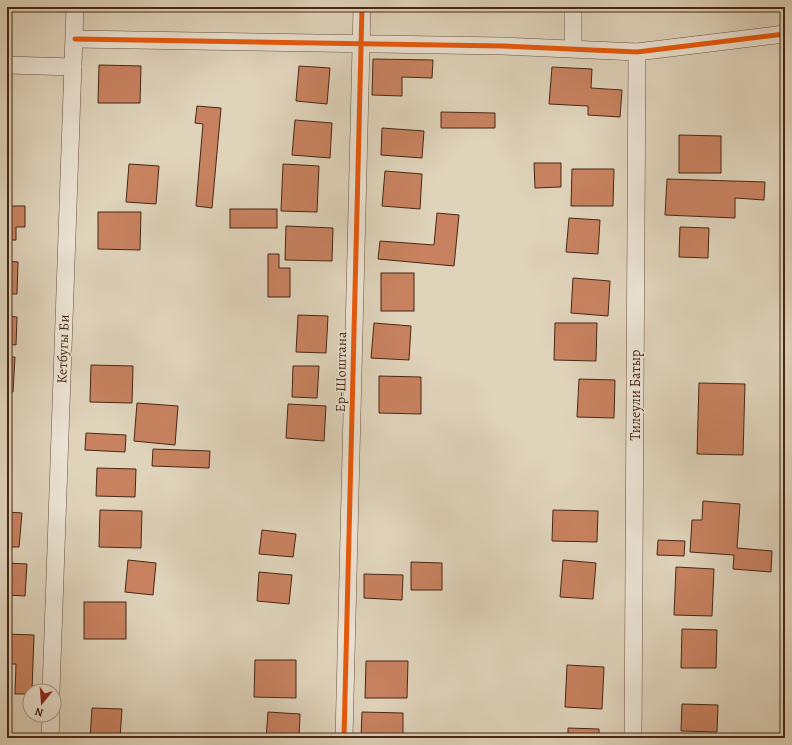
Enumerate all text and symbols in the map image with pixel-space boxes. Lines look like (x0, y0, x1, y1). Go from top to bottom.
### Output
street label: Кетбугы Би (52, 314, 74, 384)
street label: Ер-Шоштана (331, 331, 351, 413)
street label: Тилеули Батыр (626, 350, 645, 440)
north arrow (22, 683, 62, 723)
text: N (33, 704, 45, 720)

